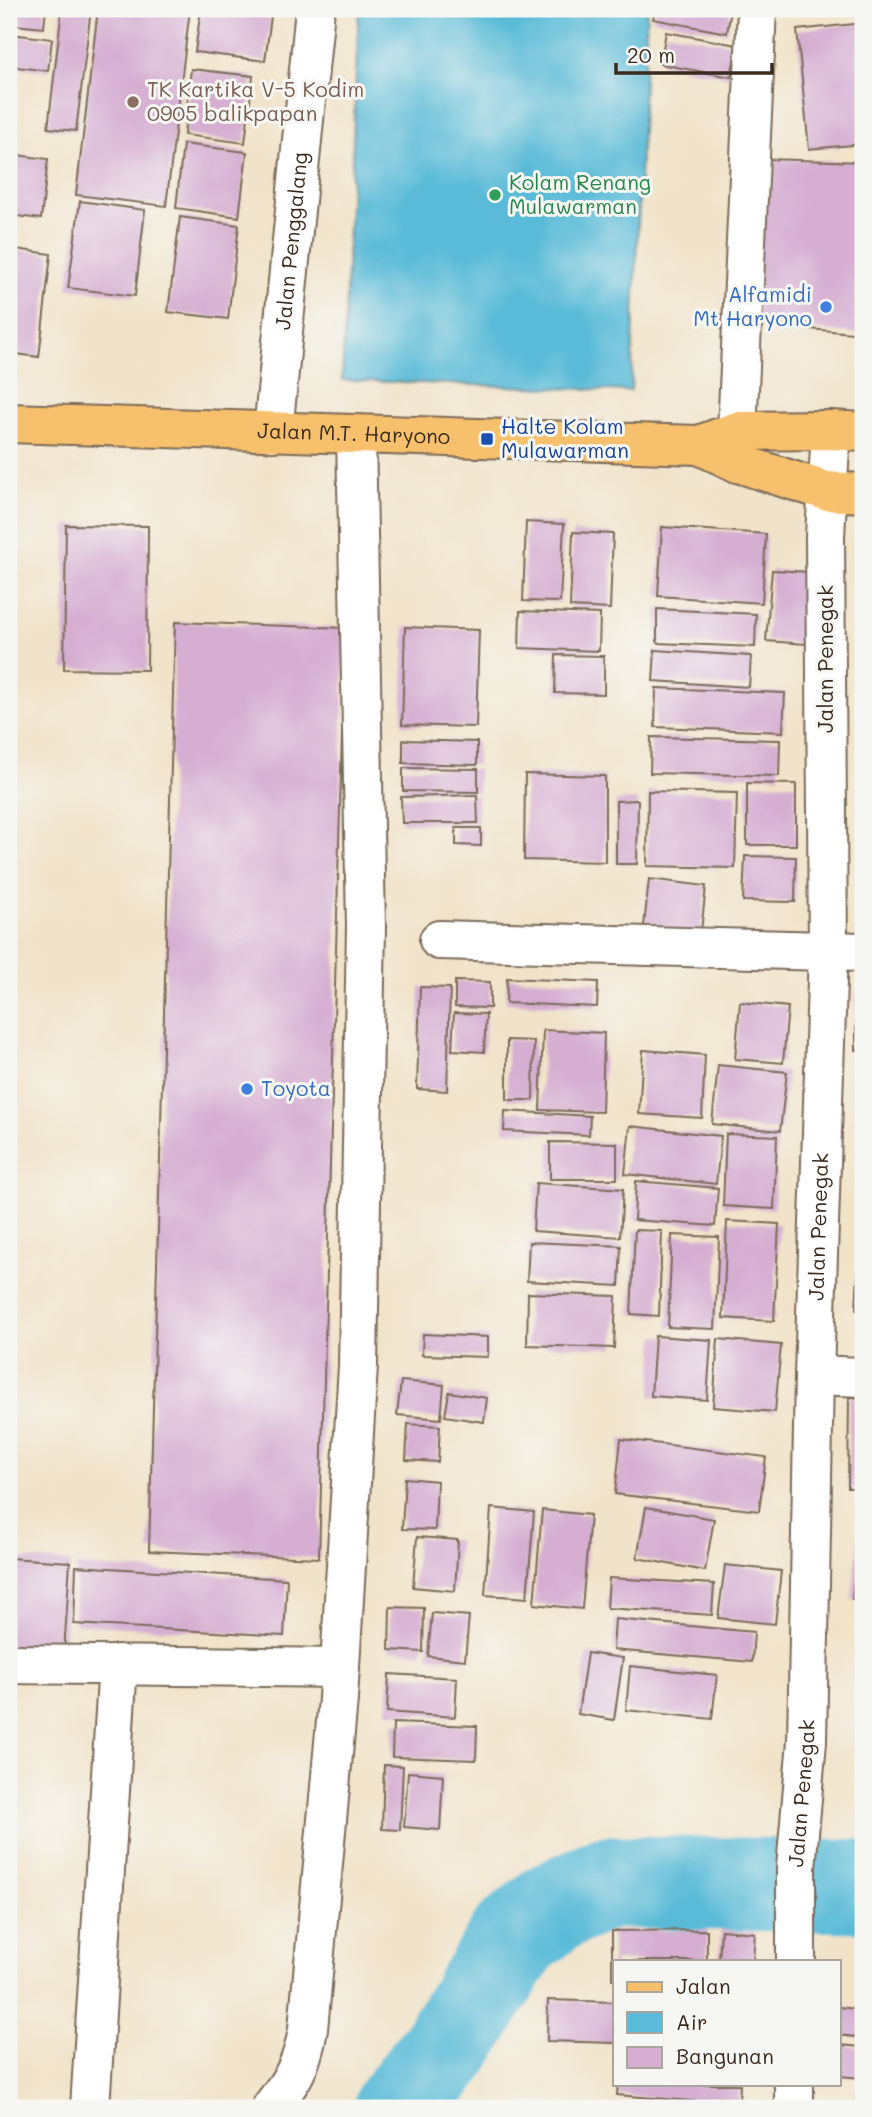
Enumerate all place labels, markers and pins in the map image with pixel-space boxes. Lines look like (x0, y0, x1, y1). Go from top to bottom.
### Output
place label: TK Kartika V-5 Kodim 0905 balikpapan (147, 75, 364, 126)
marker: TK Kartika V-5 Kodim 0905 balikpapan (125, 94, 141, 110)
place label: Kolam Renang Mulawarman (509, 168, 651, 219)
marker: Kolam Renang Mulawarman (487, 187, 503, 203)
place label: Alfamidi Mt Haryono (693, 280, 812, 331)
marker: Alfamidi Mt Haryono (818, 299, 834, 315)
place label: Halte Kolam Mulawarman (501, 412, 629, 463)
marker: Halte Kolam Mulawarman (479, 431, 495, 447)
place label: Toyota (261, 1074, 331, 1101)
marker: Toyota (239, 1081, 255, 1097)

